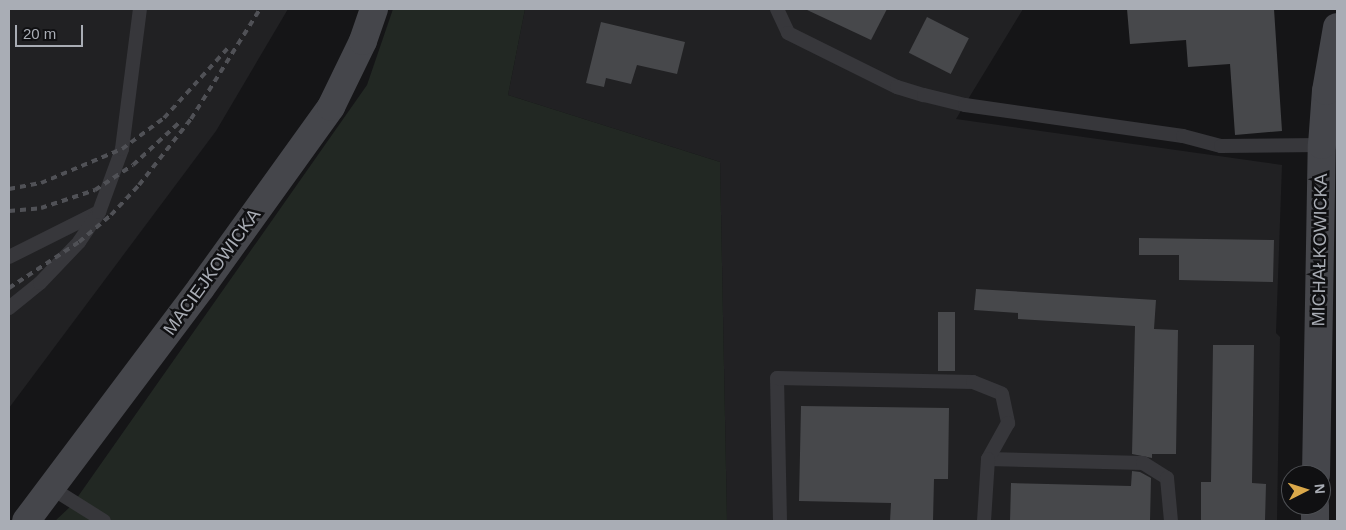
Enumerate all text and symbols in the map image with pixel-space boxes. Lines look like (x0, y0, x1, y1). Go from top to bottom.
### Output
scale bar (18, 15, 85, 47)
text: 20 m (23, 25, 56, 42)
street label: MICHAŁKOWICKA (1308, 173, 1332, 327)
street label: MACIEJKOWICKA (159, 205, 265, 339)
north arrow (1281, 465, 1331, 515)
text: N (1312, 483, 1328, 495)

